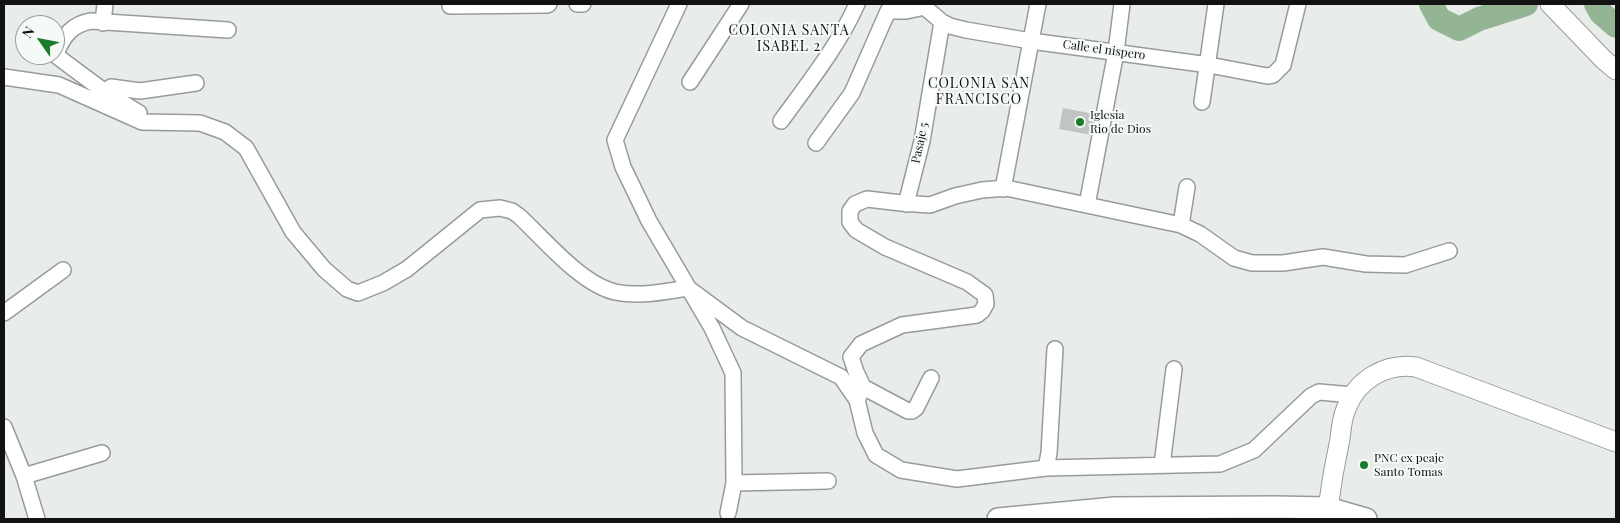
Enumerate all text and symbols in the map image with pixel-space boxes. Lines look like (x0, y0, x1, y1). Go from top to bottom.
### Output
north arrow (15, 15, 65, 65)
text: N (17, 23, 39, 42)
district label: COLONIA SANTA ISABEL 2 (727, 23, 851, 56)
street label: Calle el nispero (1062, 37, 1146, 63)
district label: COLONIA SAN FRANCISCO (927, 76, 1031, 108)
place label: Iglesia Rio de Dios (1090, 108, 1151, 136)
marker: Iglesia Rio de Dios (1074, 116, 1086, 128)
street label: Pasaje 5 (909, 121, 931, 165)
place label: PNC ex peaje Santo Tomas (1374, 451, 1444, 479)
marker: PNC ex peaje Santo Tomas (1358, 459, 1370, 471)

